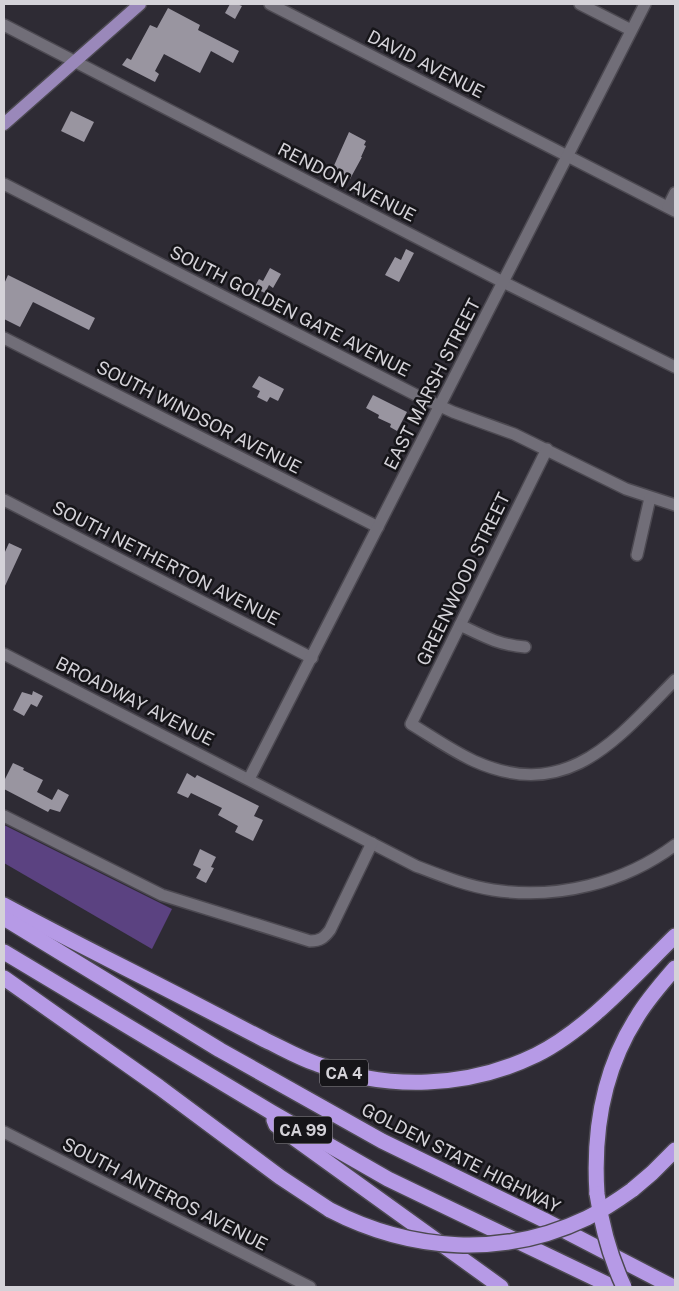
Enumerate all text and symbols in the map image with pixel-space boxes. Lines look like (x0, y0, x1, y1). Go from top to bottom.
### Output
street label: DAVID AVENUE (364, 26, 488, 102)
street label: RENDON AVENUE (274, 138, 420, 226)
street label: SOUTH GOLDEN GATE AVENUE (166, 241, 414, 381)
street label: EAST MARSH STREET (380, 295, 484, 473)
street label: SOUTH WINDSOR AVENUE (93, 356, 305, 478)
street label: GREENWOOD STREET (412, 489, 514, 669)
street label: SOUTH NETHERTON AVENUE (49, 496, 283, 630)
street label: BROADWAY AVENUE (52, 652, 218, 750)
road number: CA 4 (320, 1060, 368, 1086)
street label: GOLDEN STATE HIGHWAY (358, 1099, 564, 1217)
road number: CA 99 (274, 1116, 332, 1144)
street label: SOUTH ANTEROS AVENUE (59, 1133, 271, 1255)

